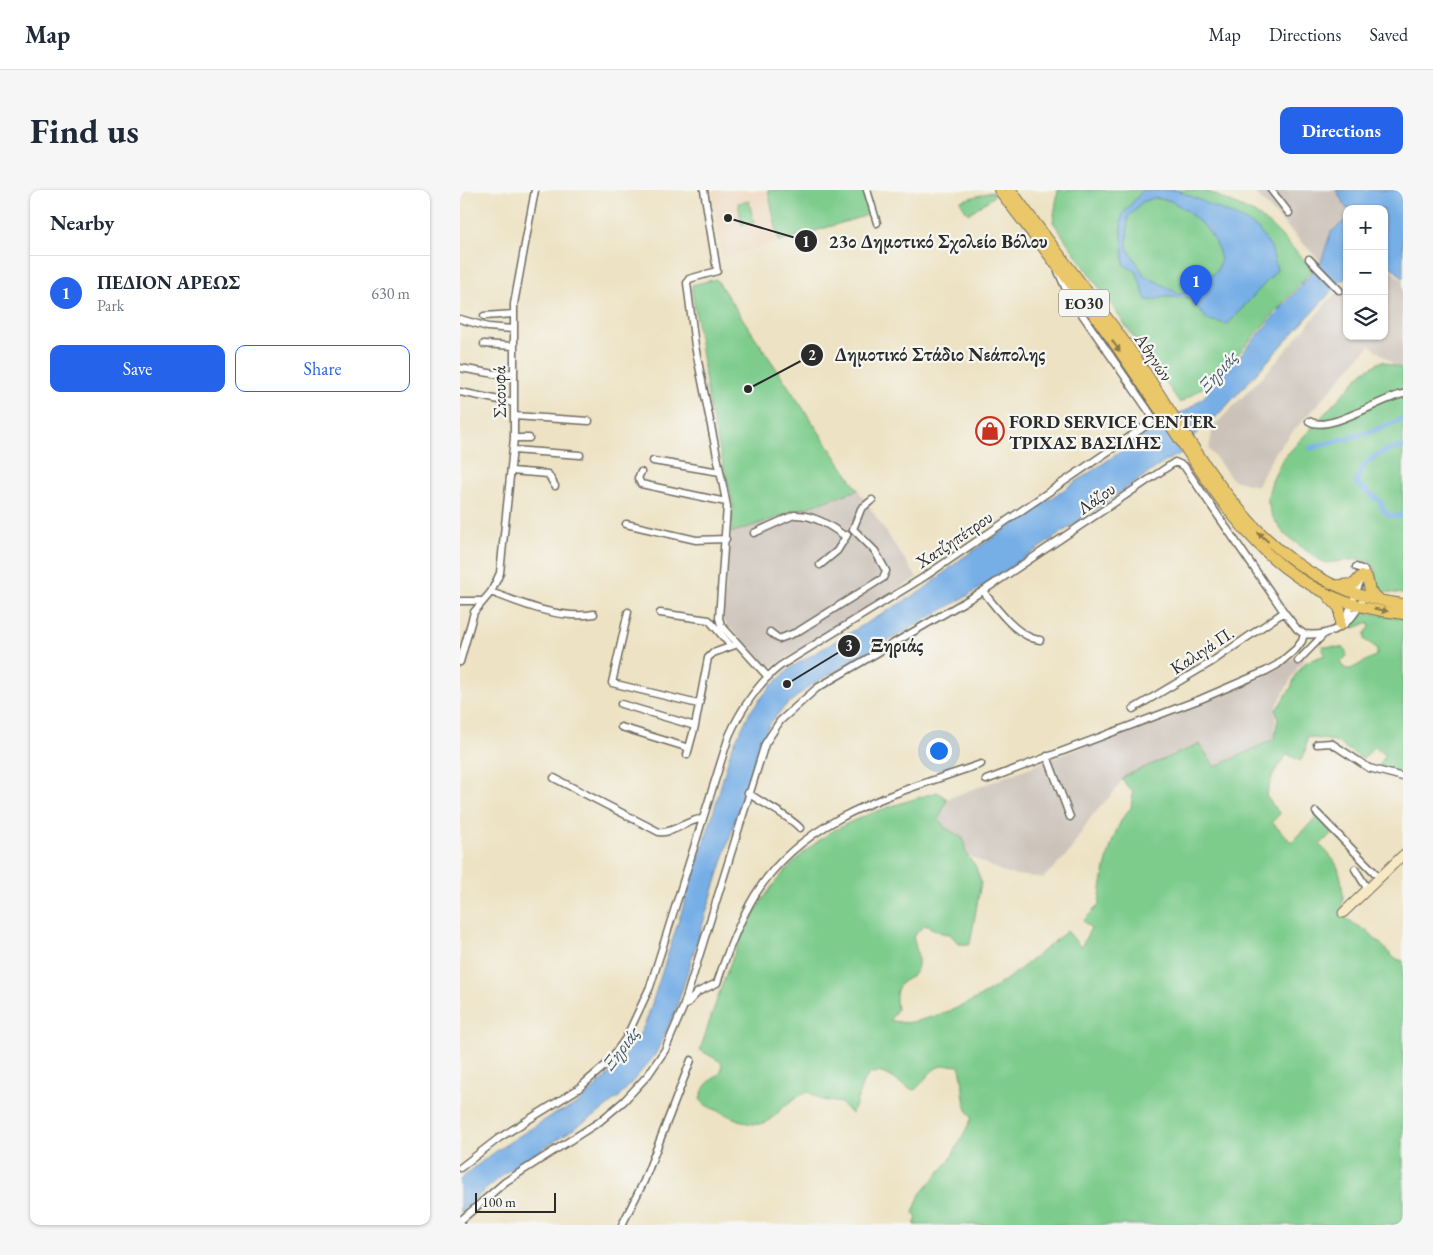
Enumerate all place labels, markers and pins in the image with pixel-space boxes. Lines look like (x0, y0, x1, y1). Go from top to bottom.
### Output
callout: 23ο Δημοτικό Σχολείο Βόλου (794, 224, 1058, 258)
pin: 1 (1180, 265, 1212, 306)
callout: Δημοτικό Στάδιο Νεάπολης (800, 338, 1055, 372)
place label: FORD SERVICE CENTER ΤΡΙΧΑΣ ΒΑΣΙΛΗΣ (1009, 410, 1216, 454)
shop icon: FORD SERVICE CENTER ΤΡΙΧΑΣ ΒΑΣΙΛΗΣ (975, 416, 1005, 446)
callout: Ξηριάς (836, 629, 934, 663)

